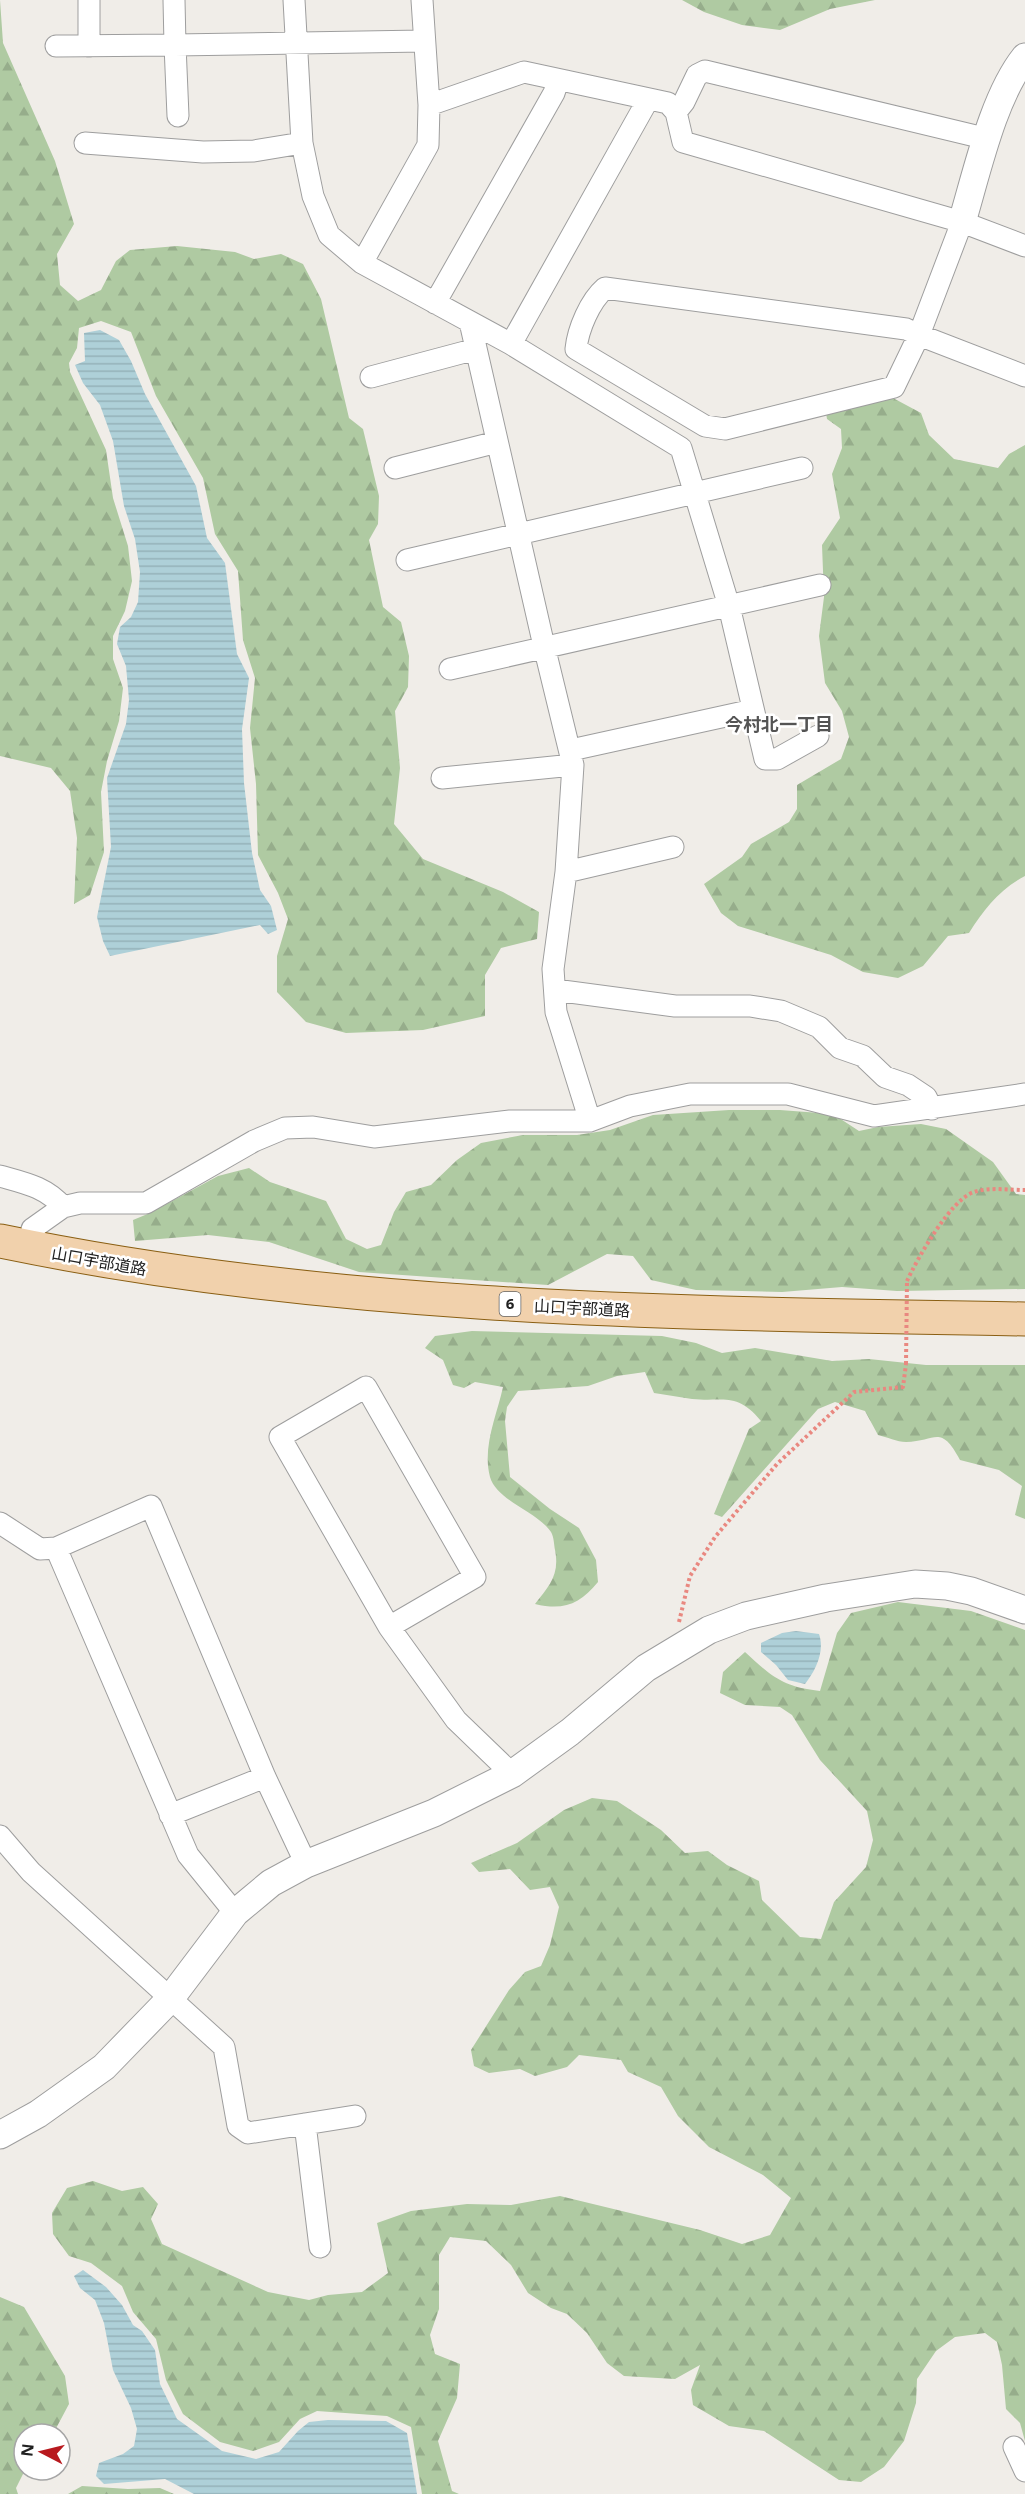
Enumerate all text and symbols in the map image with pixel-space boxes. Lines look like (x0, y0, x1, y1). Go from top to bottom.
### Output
district label: 今村北一丁目 (725, 712, 833, 736)
street label: 山口宇部道路 (50, 1242, 148, 1280)
road number: 6 (500, 1292, 520, 1316)
street label: 山口宇部道路 (533, 1295, 631, 1321)
north arrow (12, 2422, 72, 2482)
text: N (15, 2442, 39, 2458)

